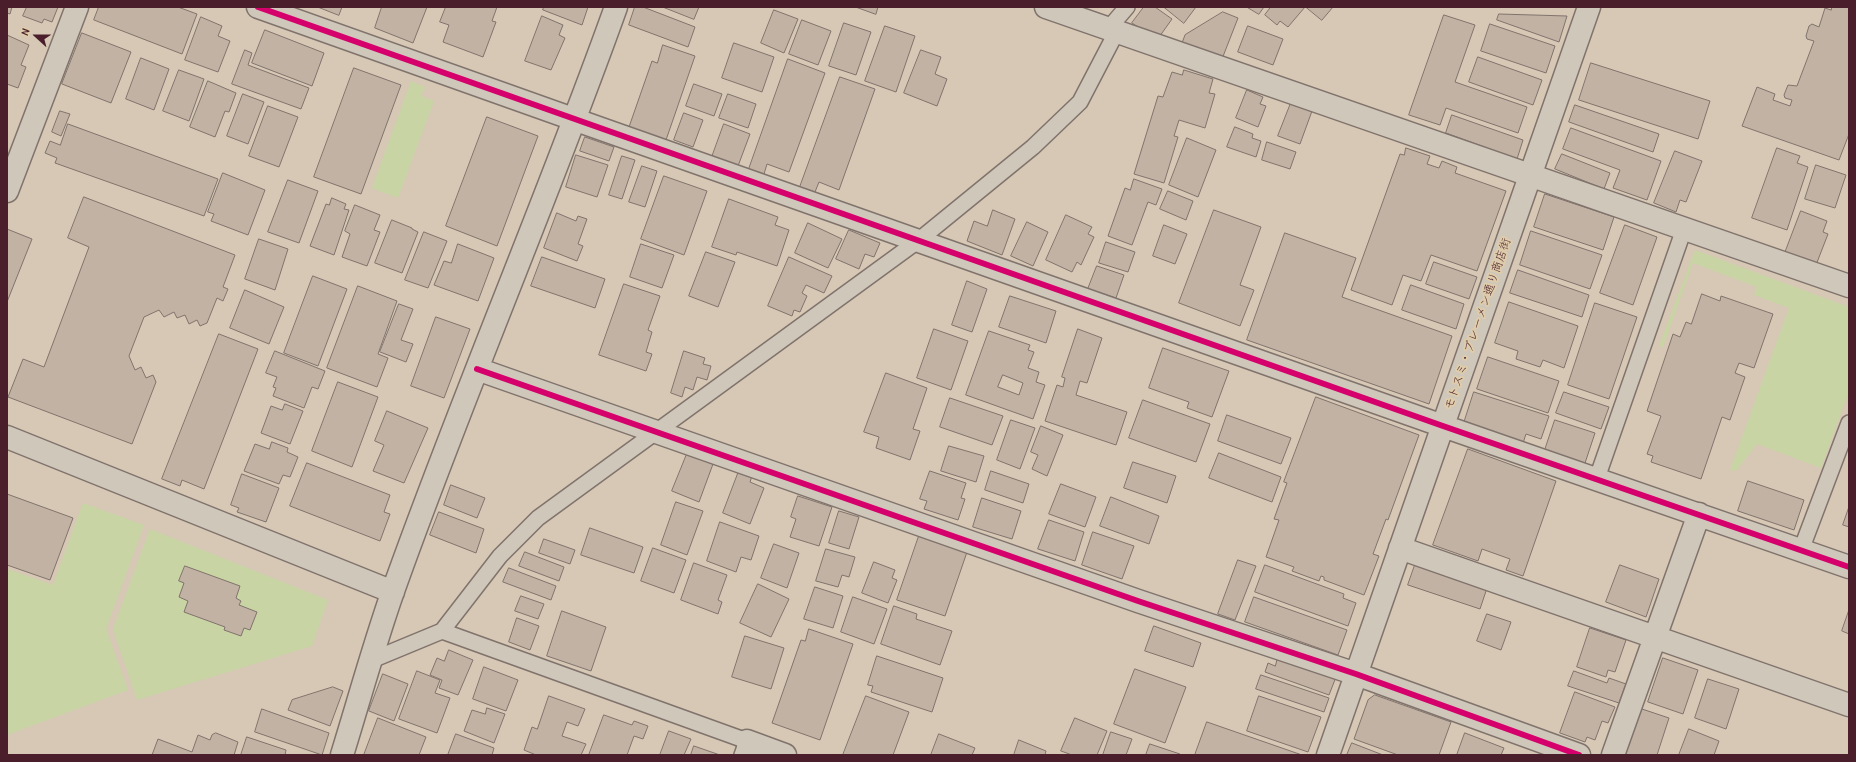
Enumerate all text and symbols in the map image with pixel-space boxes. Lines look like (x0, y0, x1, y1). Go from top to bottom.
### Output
north arrow (16, 16, 56, 56)
text: N (17, 26, 32, 37)
street label: モトスミ・ブレーメン通り商店街 (1442, 236, 1514, 412)

